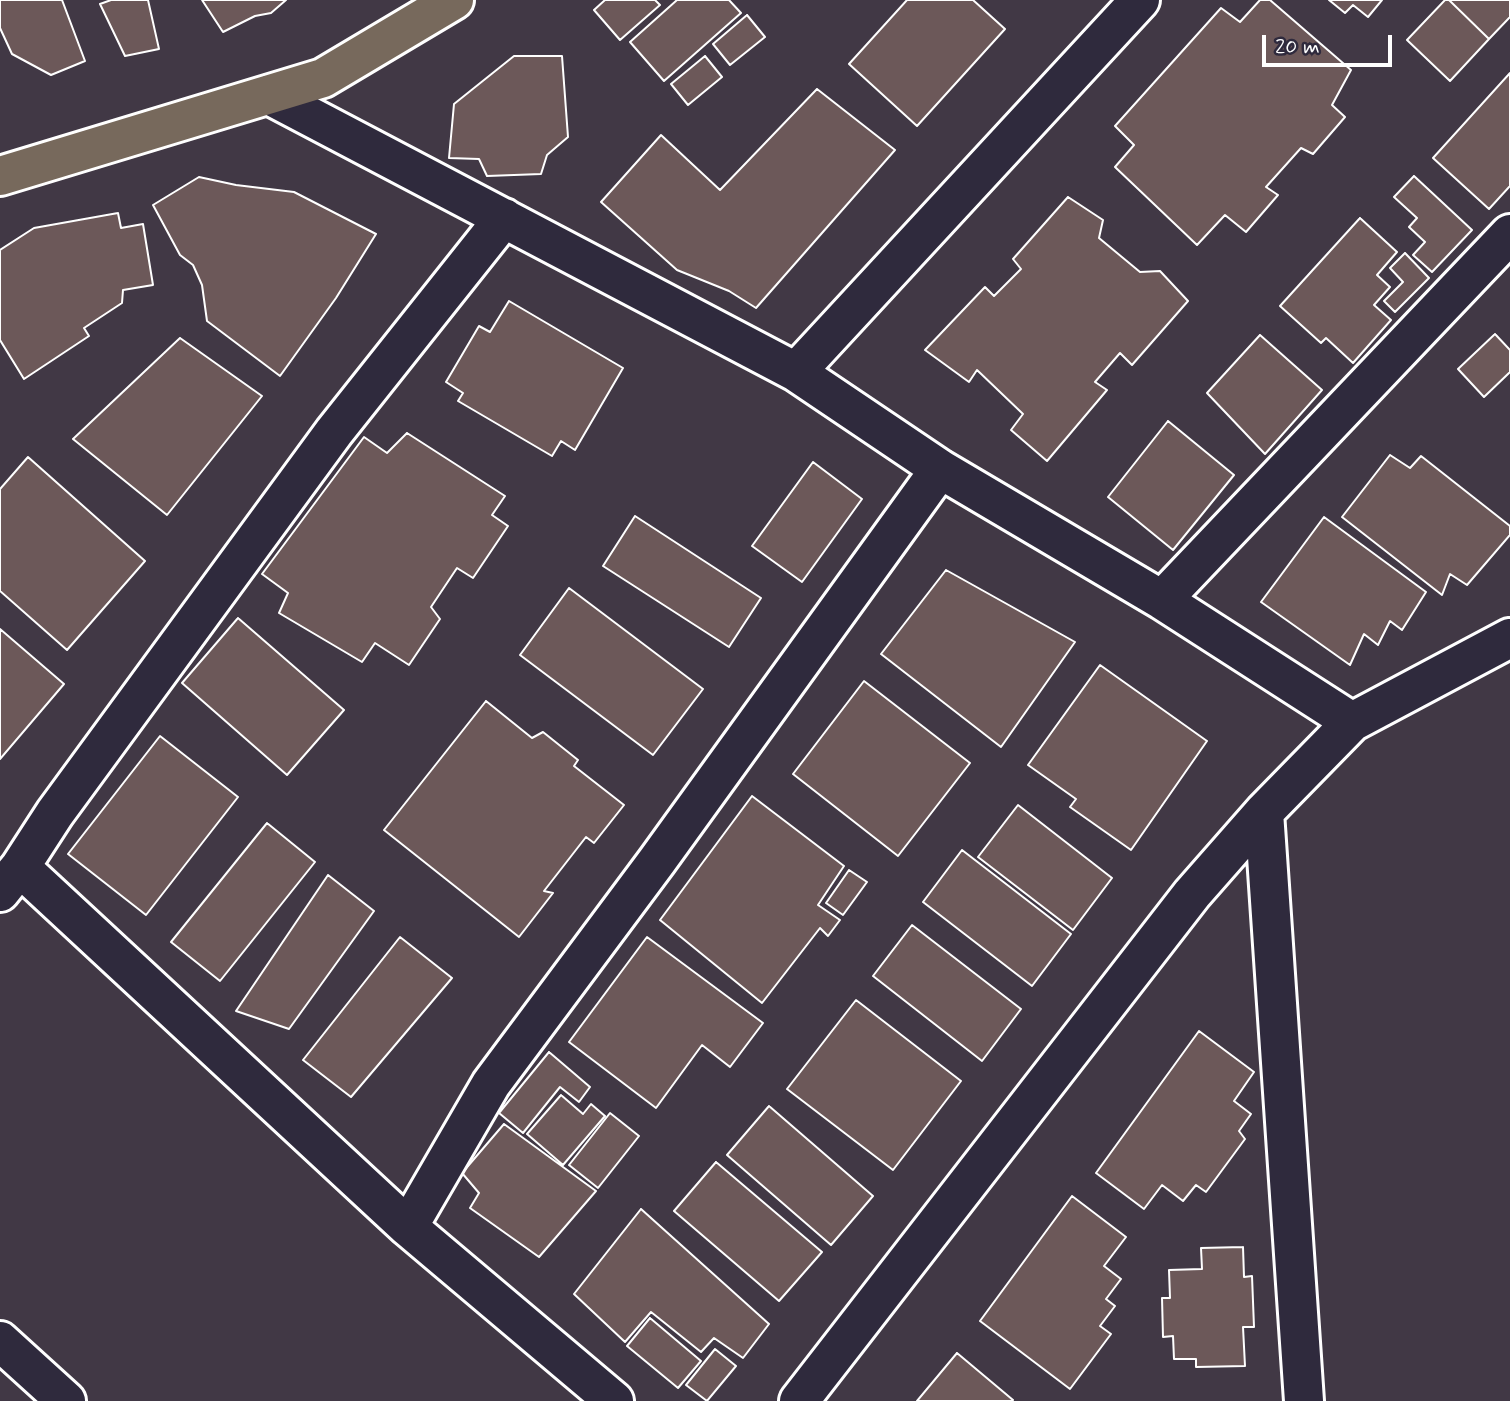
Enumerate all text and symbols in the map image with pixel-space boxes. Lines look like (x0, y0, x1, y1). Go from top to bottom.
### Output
scale bar (1265, 21, 1394, 65)
text: 20 m (1275, 33, 1320, 61)

